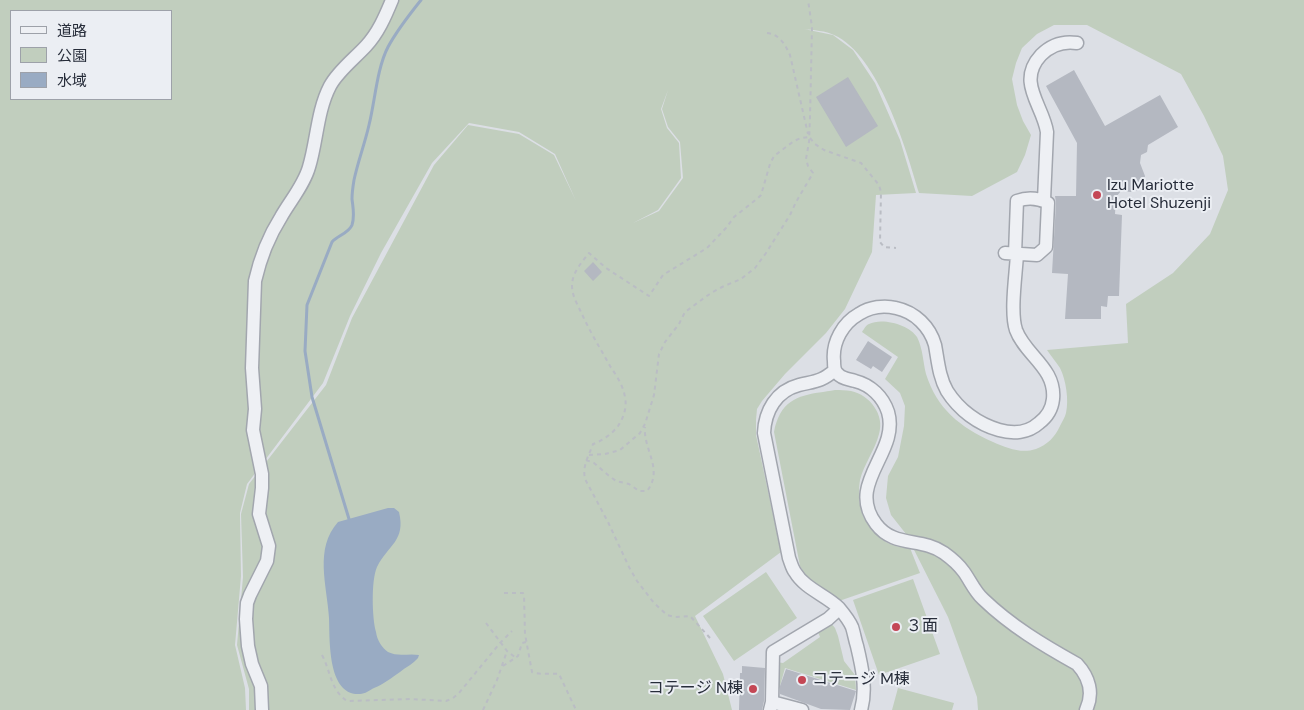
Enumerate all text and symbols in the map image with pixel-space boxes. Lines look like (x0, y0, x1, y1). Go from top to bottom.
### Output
legend (10, 10, 172, 100)
text: 道路 (57, 21, 87, 41)
text: 公園 (57, 46, 87, 66)
text: 水域 (57, 71, 87, 91)
place label: Izu Mariotte Hotel Shuzenji (1107, 176, 1211, 214)
marker: Izu Mariotte Hotel Shuzenji (1091, 189, 1103, 201)
place label: ３面 (906, 617, 938, 637)
marker: ３面 (890, 621, 902, 633)
place label: コテージ M棟 (812, 670, 910, 690)
marker: コテージ M棟 (796, 674, 808, 686)
place label: コテージ N棟 (648, 679, 743, 699)
marker: コテージ N棟 (747, 683, 759, 695)

